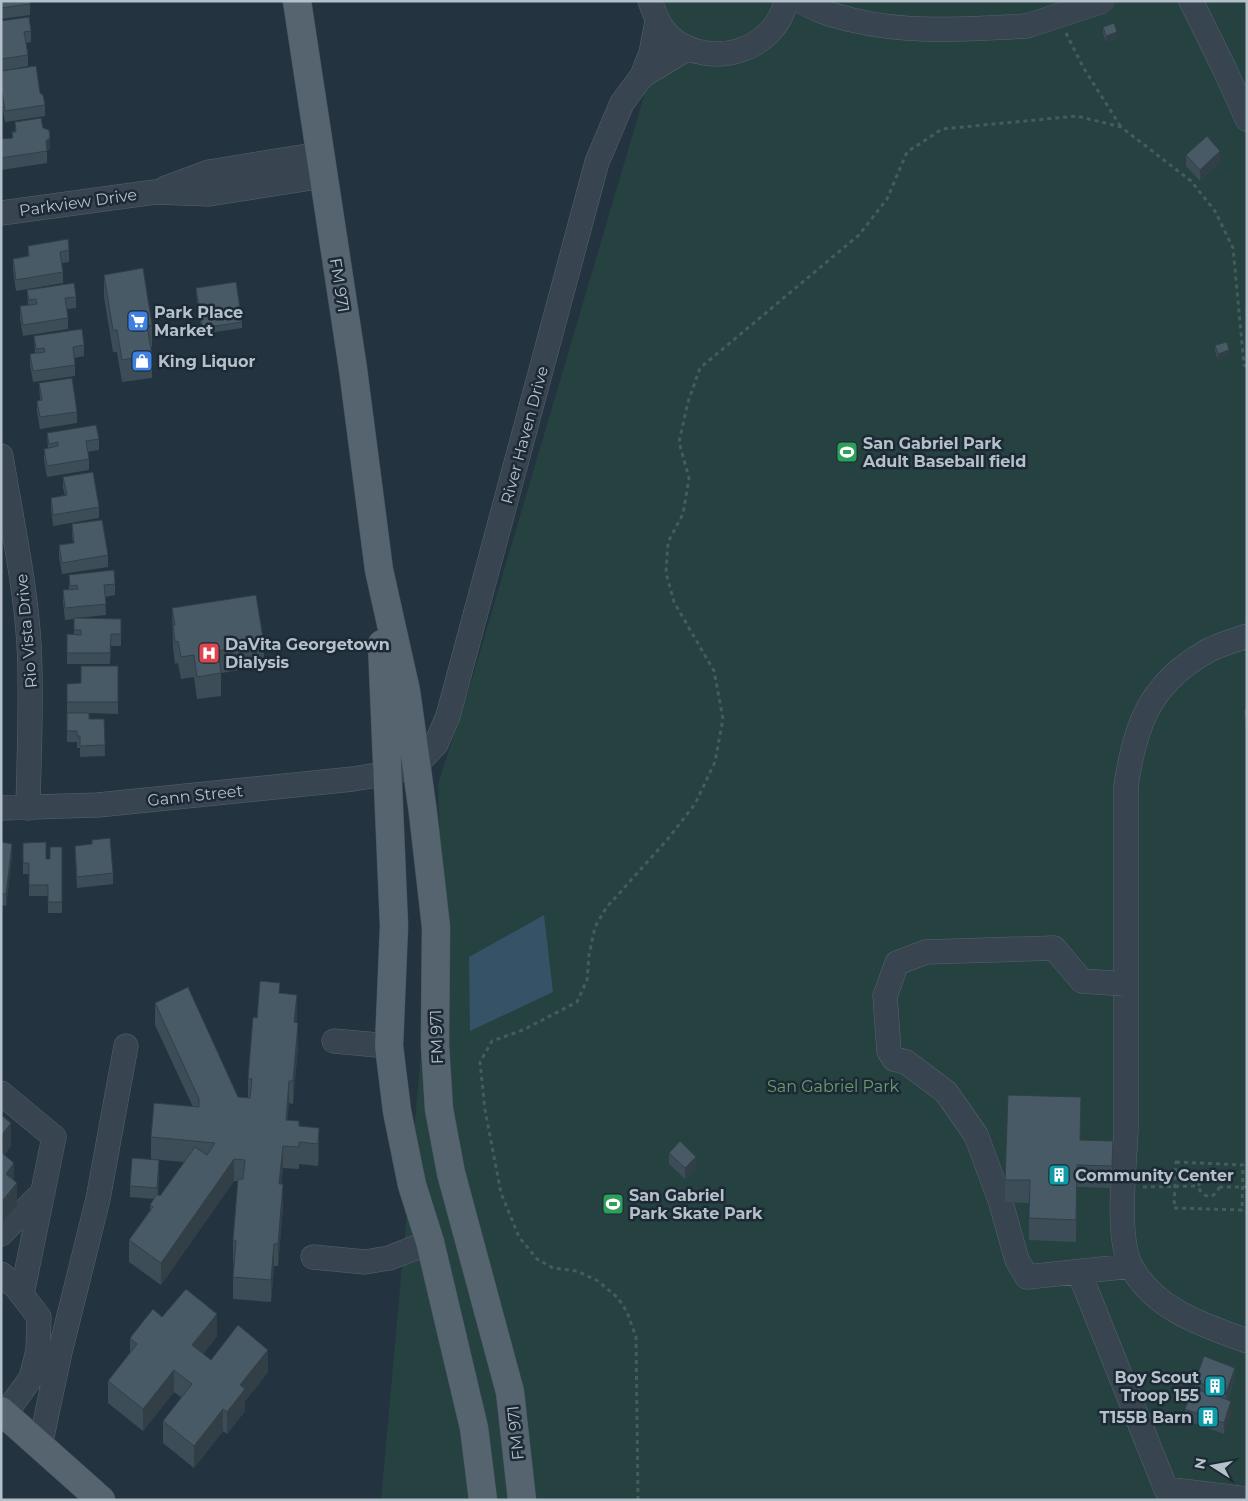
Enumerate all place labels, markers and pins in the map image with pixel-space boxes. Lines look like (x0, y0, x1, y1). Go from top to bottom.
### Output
place label: Park Place Market (154, 303, 243, 340)
supermarket icon: Park Place Market (126, 309, 150, 333)
shop icon: King Liquor (130, 349, 154, 373)
place label: King Liquor (158, 352, 255, 371)
place label: San Gabriel Park Adult Baseball field (862, 434, 1026, 471)
sports icon: San Gabriel Park Adult Baseball field (835, 440, 859, 464)
place label: DaVita Georgetown Dialysis (225, 635, 390, 672)
hospital icon: DaVita Georgetown Dialysis (197, 641, 221, 665)
building icon: Community Center (1047, 1163, 1071, 1187)
place label: Community Center (1075, 1166, 1234, 1185)
place label: San Gabriel Park Skate Park (629, 1186, 763, 1223)
sports icon: San Gabriel Park Skate Park (601, 1192, 625, 1216)
place label: Boy Scout Troop 155 (1114, 1368, 1199, 1405)
building icon: Boy Scout Troop 155 (1203, 1374, 1227, 1398)
building icon: T155B Barn (1196, 1405, 1220, 1429)
place label: T155B Barn (1099, 1408, 1192, 1427)

